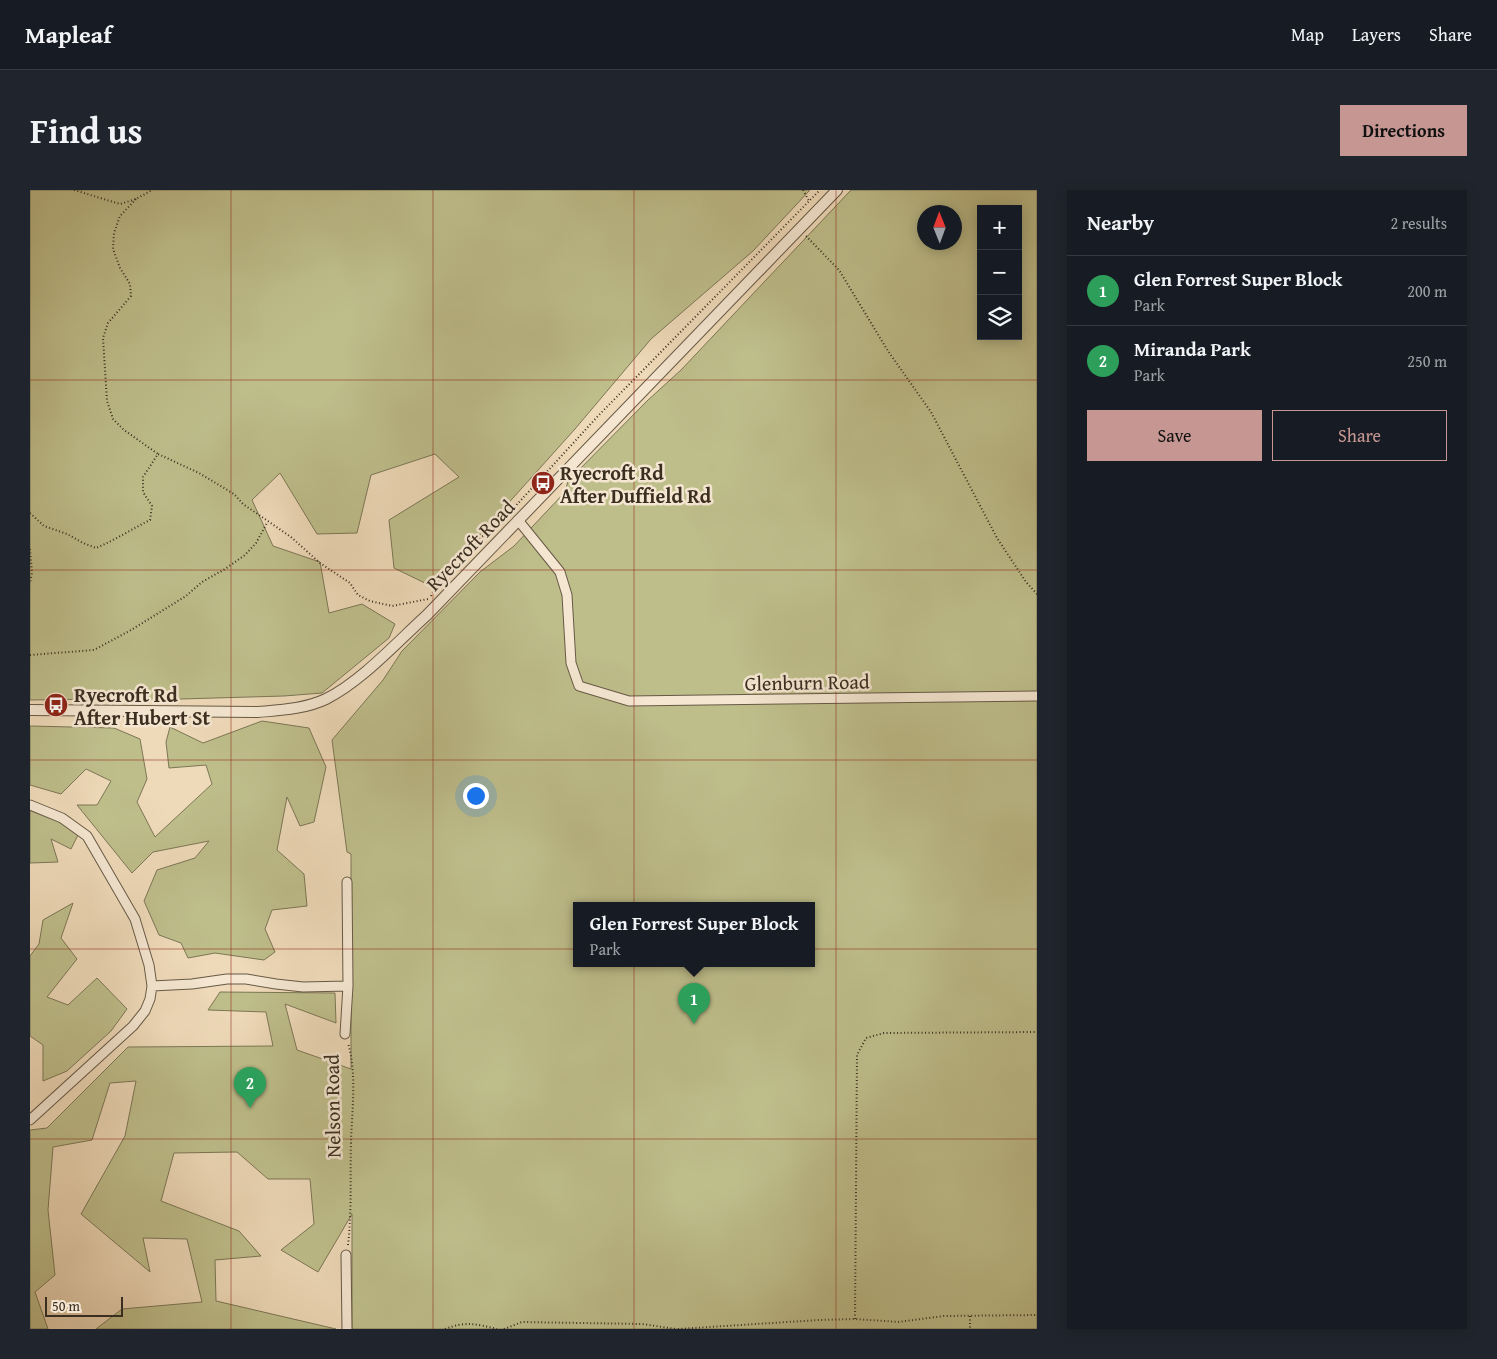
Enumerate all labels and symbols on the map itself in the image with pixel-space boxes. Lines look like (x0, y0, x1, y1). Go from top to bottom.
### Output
north arrow (917, 205, 962, 250)
place label: Ryecroft Rd After Duffield Rd (560, 458, 712, 510)
bus stop icon: Ryecroft Rd After Duffield Rd (530, 470, 556, 496)
street label: Ryecroft Road (419, 493, 521, 597)
street label: Glenburn Road (744, 666, 870, 698)
place label: Ryecroft Rd After Hubert St (74, 680, 211, 732)
bus stop icon: Ryecroft Rd After Hubert St (43, 692, 69, 718)
your location (463, 783, 489, 809)
pin: 1 (678, 983, 710, 1024)
street label: Nelson Road (317, 1054, 347, 1158)
pin: 2 (234, 1067, 266, 1108)
scale bar (45, 1294, 122, 1317)

